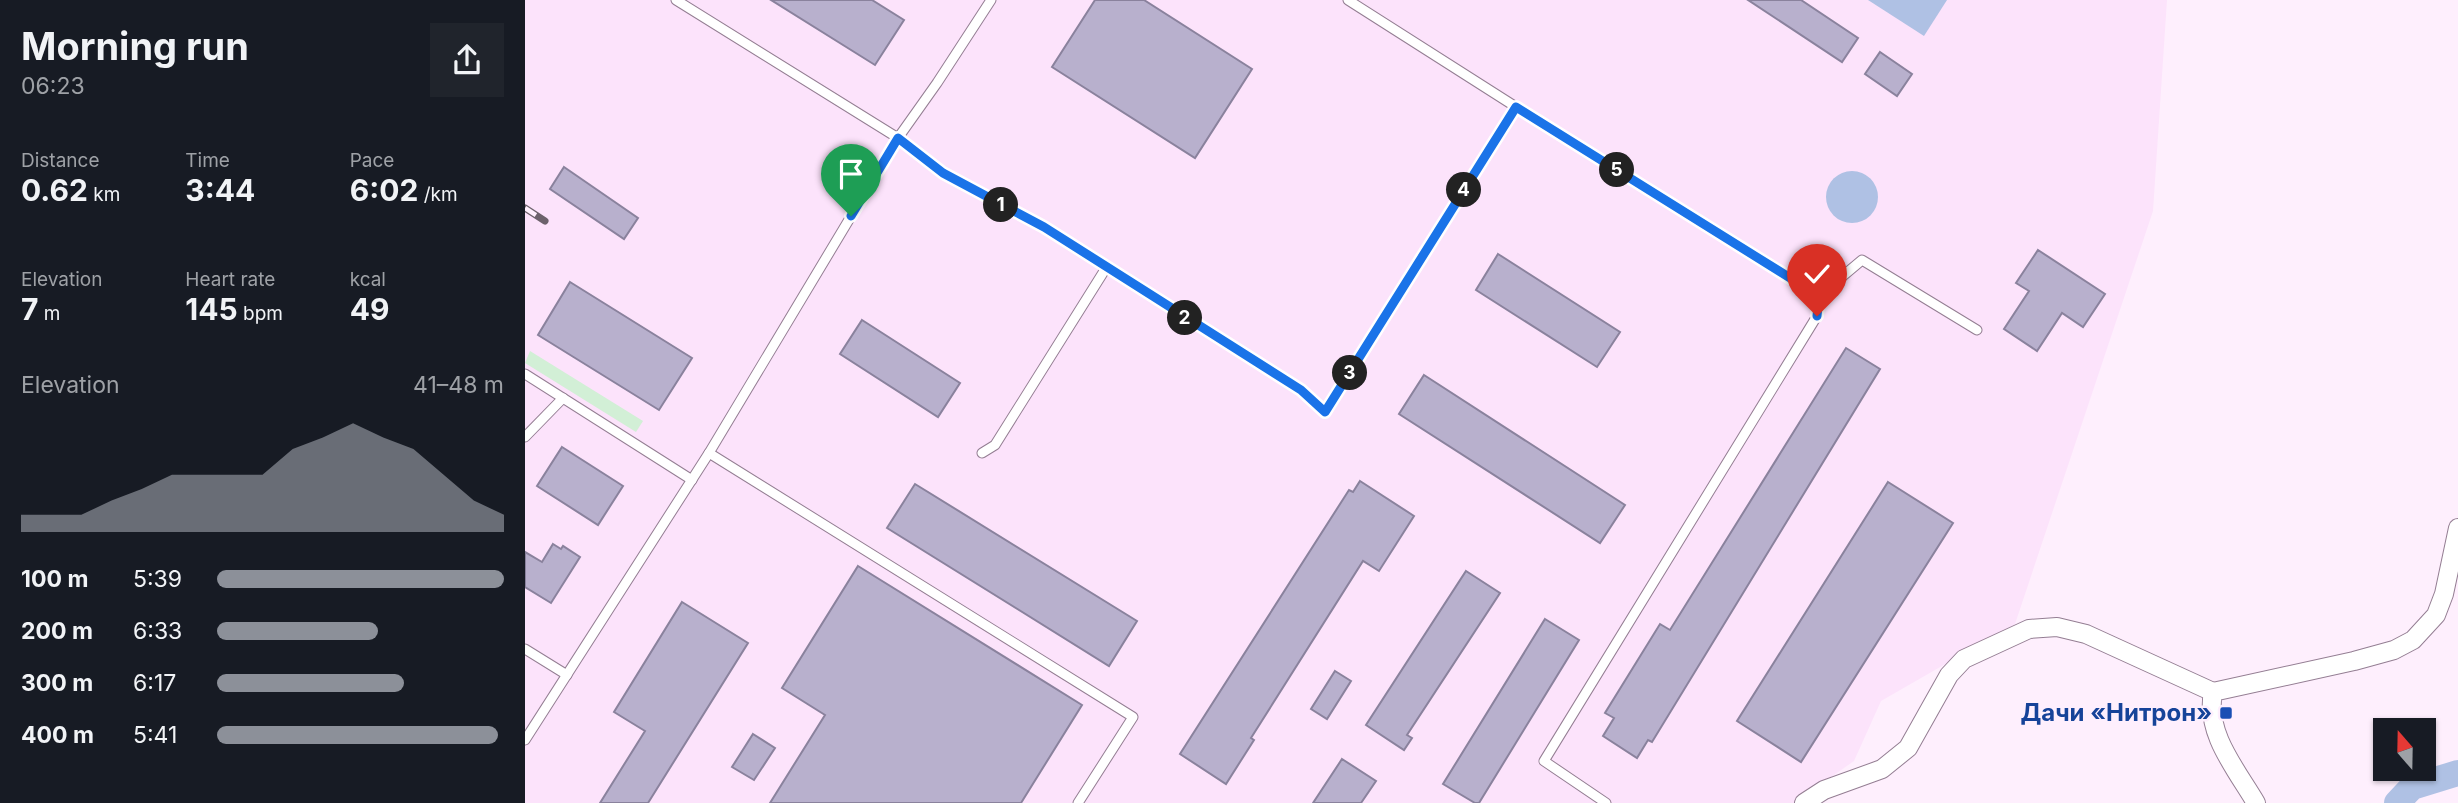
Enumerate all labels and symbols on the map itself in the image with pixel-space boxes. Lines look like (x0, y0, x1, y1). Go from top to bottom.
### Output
pin (821, 144, 881, 216)
pin: 5 (1599, 152, 1635, 188)
pin: 4 (1447, 172, 1481, 208)
pin: 1 (983, 188, 1019, 222)
pin (1787, 244, 1847, 316)
pin: 2 (1167, 300, 1203, 336)
pin: 3 (1333, 356, 1367, 390)
place label: Дачи «Нитрон» (2020, 698, 2212, 727)
marker: Дачи «Нитрон» (2218, 705, 2234, 721)
north arrow (2373, 718, 2436, 780)

